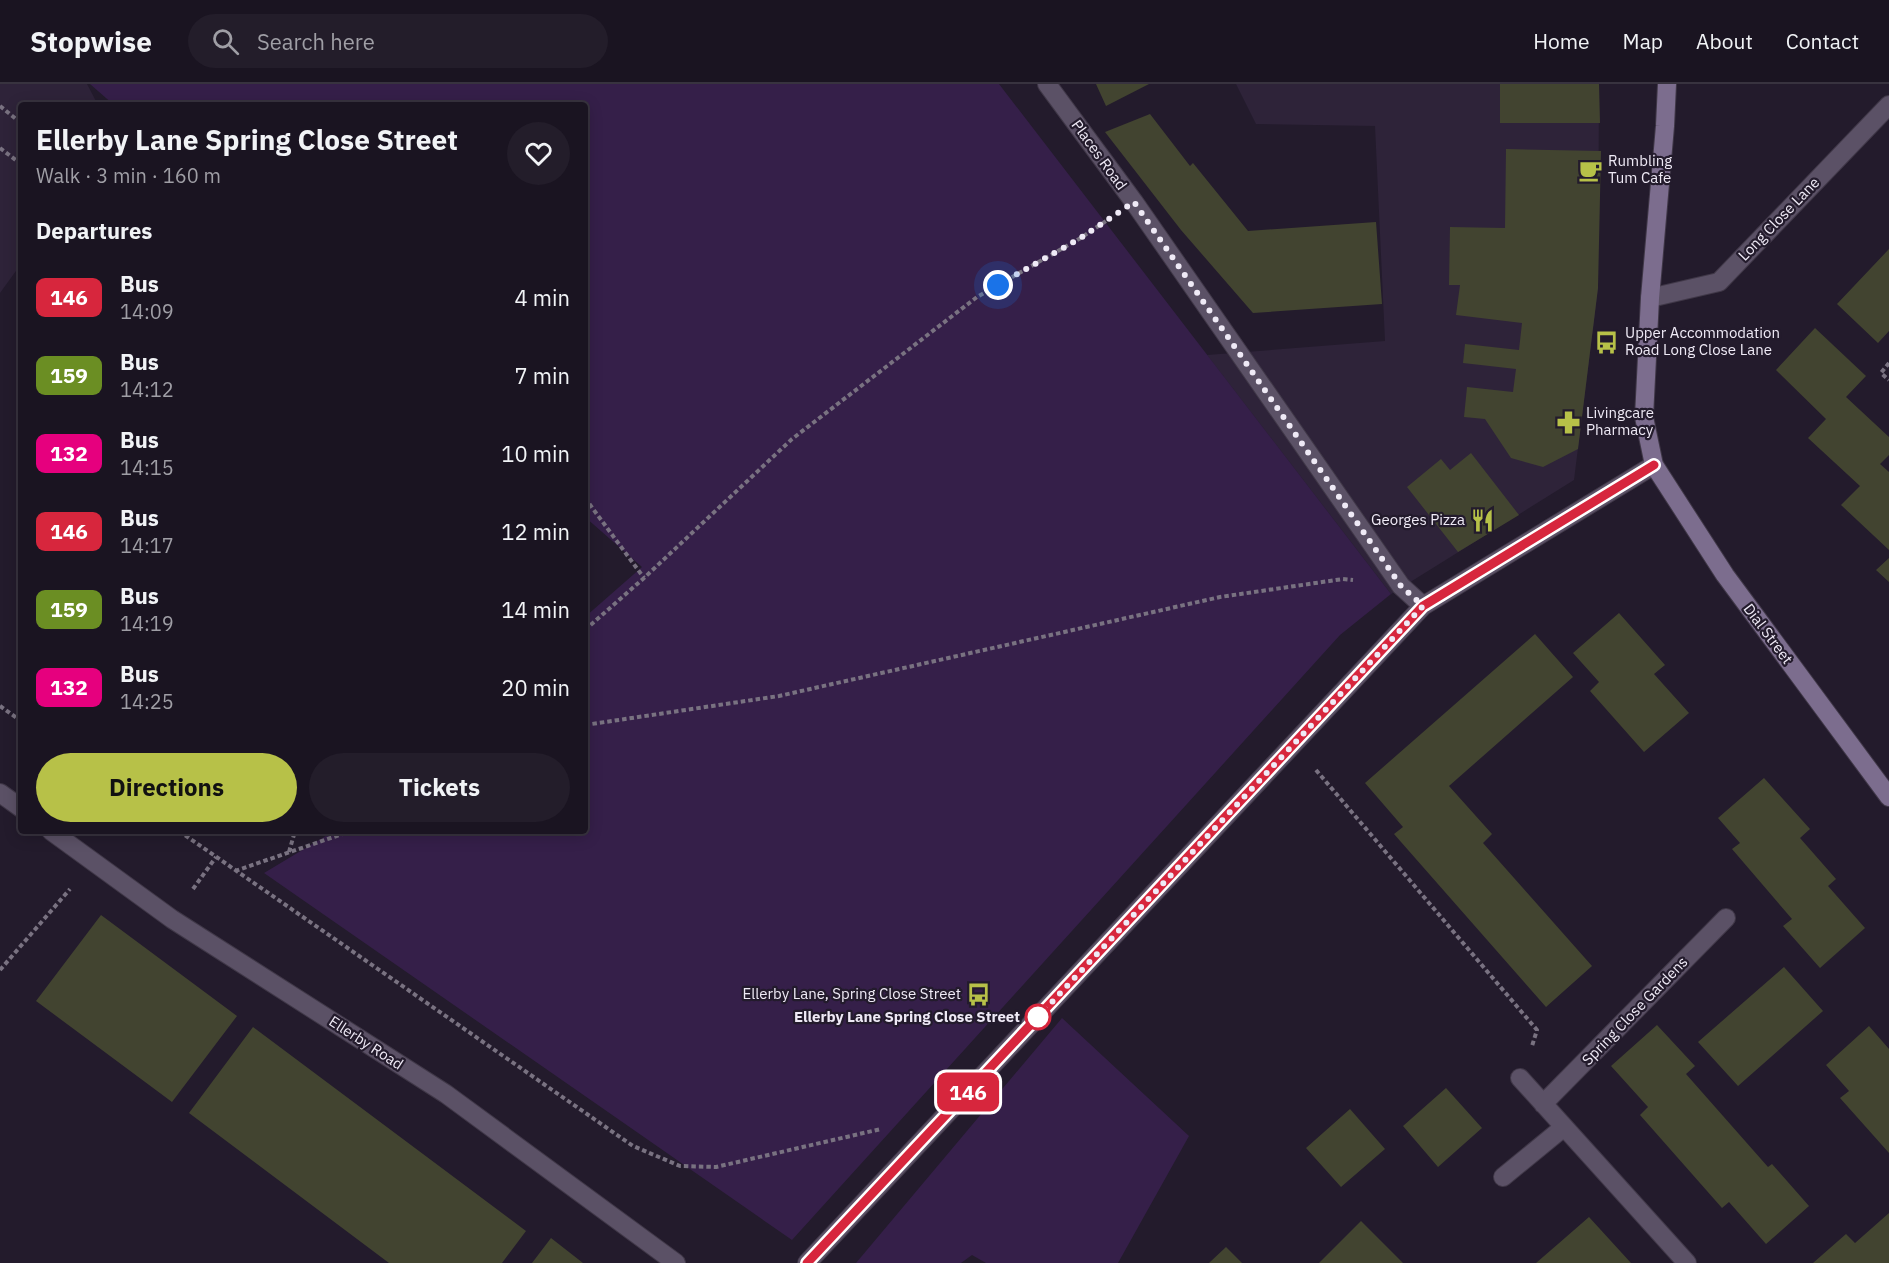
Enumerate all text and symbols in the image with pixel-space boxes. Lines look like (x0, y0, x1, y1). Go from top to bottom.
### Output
search box (188, 14, 608, 68)
text: Stopwise (30, 23, 152, 60)
icon: search (209, 25, 242, 58)
text: Search here (257, 27, 375, 56)
text: Home (1533, 27, 1590, 55)
text: Map (1623, 27, 1663, 55)
text: About (1696, 27, 1753, 55)
text: Contact (1786, 27, 1859, 55)
street label: Places Road (1068, 116, 1131, 194)
text: Ellerby Lane Spring Close Street (36, 121, 458, 158)
button: heart (507, 122, 570, 185)
place label: Rumbling Tum Cafe (1608, 151, 1672, 187)
cafe icon: Rumbling Tum Cafe (1577, 157, 1603, 183)
text: Walk · 3 min · 160 m (36, 162, 221, 189)
street label: Long Close Lane (1734, 173, 1823, 264)
text: Departures (36, 216, 152, 245)
text: Bus (120, 269, 159, 298)
your location (983, 270, 1013, 300)
text: 146 (50, 283, 88, 311)
text: 4 min (514, 283, 570, 312)
text: 14:09 (120, 298, 174, 325)
place label: Upper Accommodation Road Long Close Lane (1625, 323, 1780, 359)
bus stop icon: Upper Accommodation Road Long Close Lane (1594, 329, 1620, 355)
text: Bus (120, 347, 159, 376)
text: 159 (50, 361, 88, 389)
text: 7 min (514, 361, 570, 390)
text: 14:12 (120, 376, 174, 403)
place label: Livingcare Pharmacy (1586, 403, 1654, 439)
pharmacy icon: Livingcare Pharmacy (1555, 409, 1581, 435)
text: Bus (120, 425, 159, 454)
text: 132 (50, 439, 88, 467)
text: 10 min (501, 439, 570, 468)
text: 14:15 (120, 454, 174, 481)
text: Bus (120, 503, 159, 532)
restaurant icon: Georges Pizza (1470, 507, 1496, 533)
place label: Georges Pizza (1371, 510, 1465, 529)
text: 146 (50, 517, 88, 545)
text: 12 min (501, 517, 570, 546)
text: 14:17 (120, 532, 174, 559)
text: Bus (120, 581, 159, 610)
text: 159 (50, 595, 88, 623)
text: 14 min (501, 595, 570, 624)
street label: Dial Street (1740, 600, 1797, 668)
text: 14:19 (120, 610, 174, 637)
text: Bus (120, 659, 159, 688)
text: 132 (50, 673, 88, 701)
text: 20 min (501, 673, 570, 702)
text: 14:25 (120, 688, 174, 715)
button: Directions (36, 753, 297, 822)
button: Tickets (309, 753, 570, 822)
street label: Spring Close Gardens (1578, 952, 1692, 1069)
bus stop icon: Ellerby Lane, Spring Close Street (966, 981, 992, 1007)
place label: Ellerby Lane, Spring Close Street (743, 984, 961, 1003)
marker: Ellerby Lane Spring Close Street (1025, 1004, 1051, 1030)
place label: Ellerby Lane Spring Close Street (794, 1007, 1020, 1026)
street label: Ellerby Road (326, 1012, 407, 1074)
line badge: 146 (934, 1072, 1002, 1112)
text: 146 (949, 1078, 987, 1106)

